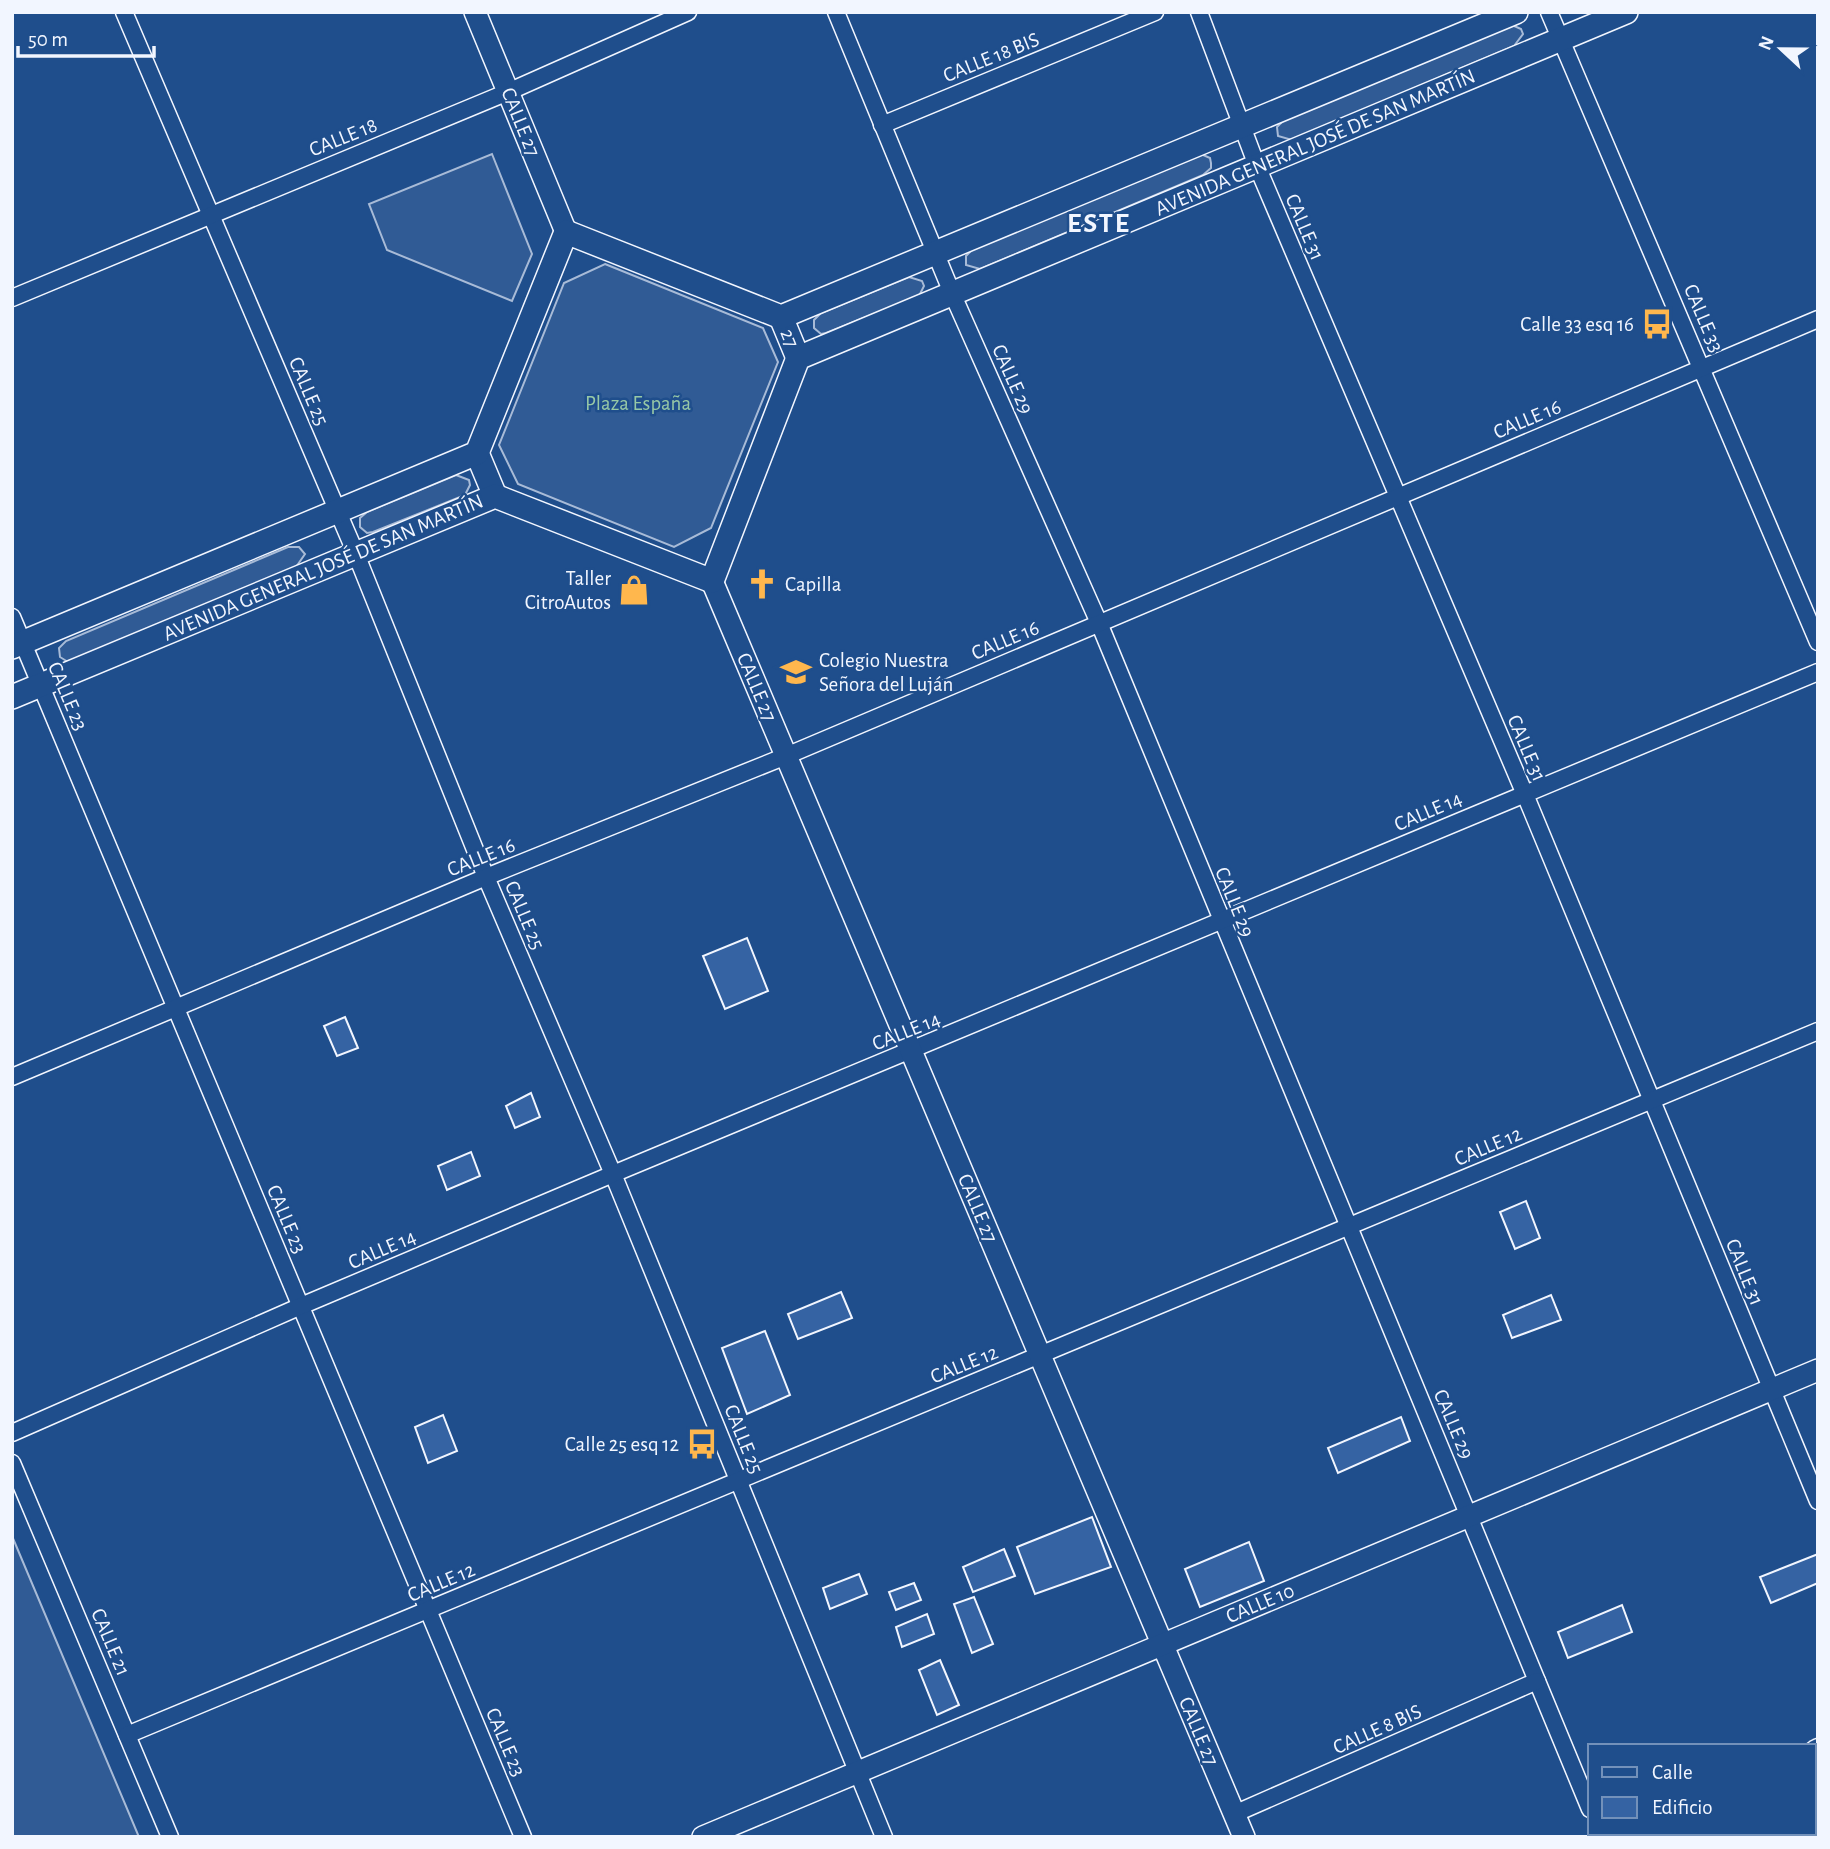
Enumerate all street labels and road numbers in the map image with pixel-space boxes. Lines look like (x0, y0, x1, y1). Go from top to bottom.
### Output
street label: CALLE 18 BIS (940, 29, 1042, 86)
street label: AVENIDA GENERAL JOSÉ DE SAN MARTÍN (1151, 63, 1478, 220)
street label: CALLE 27 (497, 85, 544, 160)
street label: CALLE 18 (306, 114, 380, 161)
street label: CALLE 31 (1281, 191, 1328, 264)
street label: CALLE 33 (1680, 281, 1727, 355)
street label: 27 (776, 326, 803, 351)
street label: CALLE 29 (988, 341, 1037, 417)
street label: CALLE 25 (285, 354, 332, 429)
street label: CALLE 16 (1490, 396, 1564, 443)
street label: AVENIDA GENERAL JOSÉ DE SAN MARTÍN (159, 488, 486, 645)
street label: CALLE 16 (968, 617, 1042, 664)
street label: CALLE 27 (733, 650, 780, 725)
street label: CALLE 23 (44, 659, 91, 734)
street label: CALLE 31 (1503, 712, 1550, 785)
street label: CALLE 14 (1391, 788, 1465, 835)
street label: CALLE 16 (444, 834, 518, 881)
street label: CALLE 29 (1211, 864, 1258, 940)
street label: CALLE 25 (501, 878, 548, 953)
street label: CALLE 14 (869, 1008, 943, 1055)
street label: CALLE 12 (1451, 1123, 1525, 1170)
street label: CALLE 27 (954, 1171, 1001, 1246)
street label: CALLE 23 (263, 1182, 310, 1257)
street label: CALLE 14 (345, 1226, 419, 1273)
street label: CALLE 31 (1722, 1236, 1767, 1309)
street label: CALLE 12 (927, 1341, 1001, 1387)
street label: CALLE 29 (1430, 1386, 1478, 1462)
street label: CALLE 25 (720, 1402, 767, 1477)
street label: CALLE 12 (404, 1559, 478, 1606)
street label: CALLE 10 (1223, 1580, 1298, 1627)
street label: CALLE 21 (87, 1605, 134, 1679)
street label: CALLE 27 (1175, 1694, 1222, 1769)
street label: CALLE 8 BIS (1330, 1701, 1425, 1758)
street label: CALLE 23 (482, 1705, 529, 1780)

